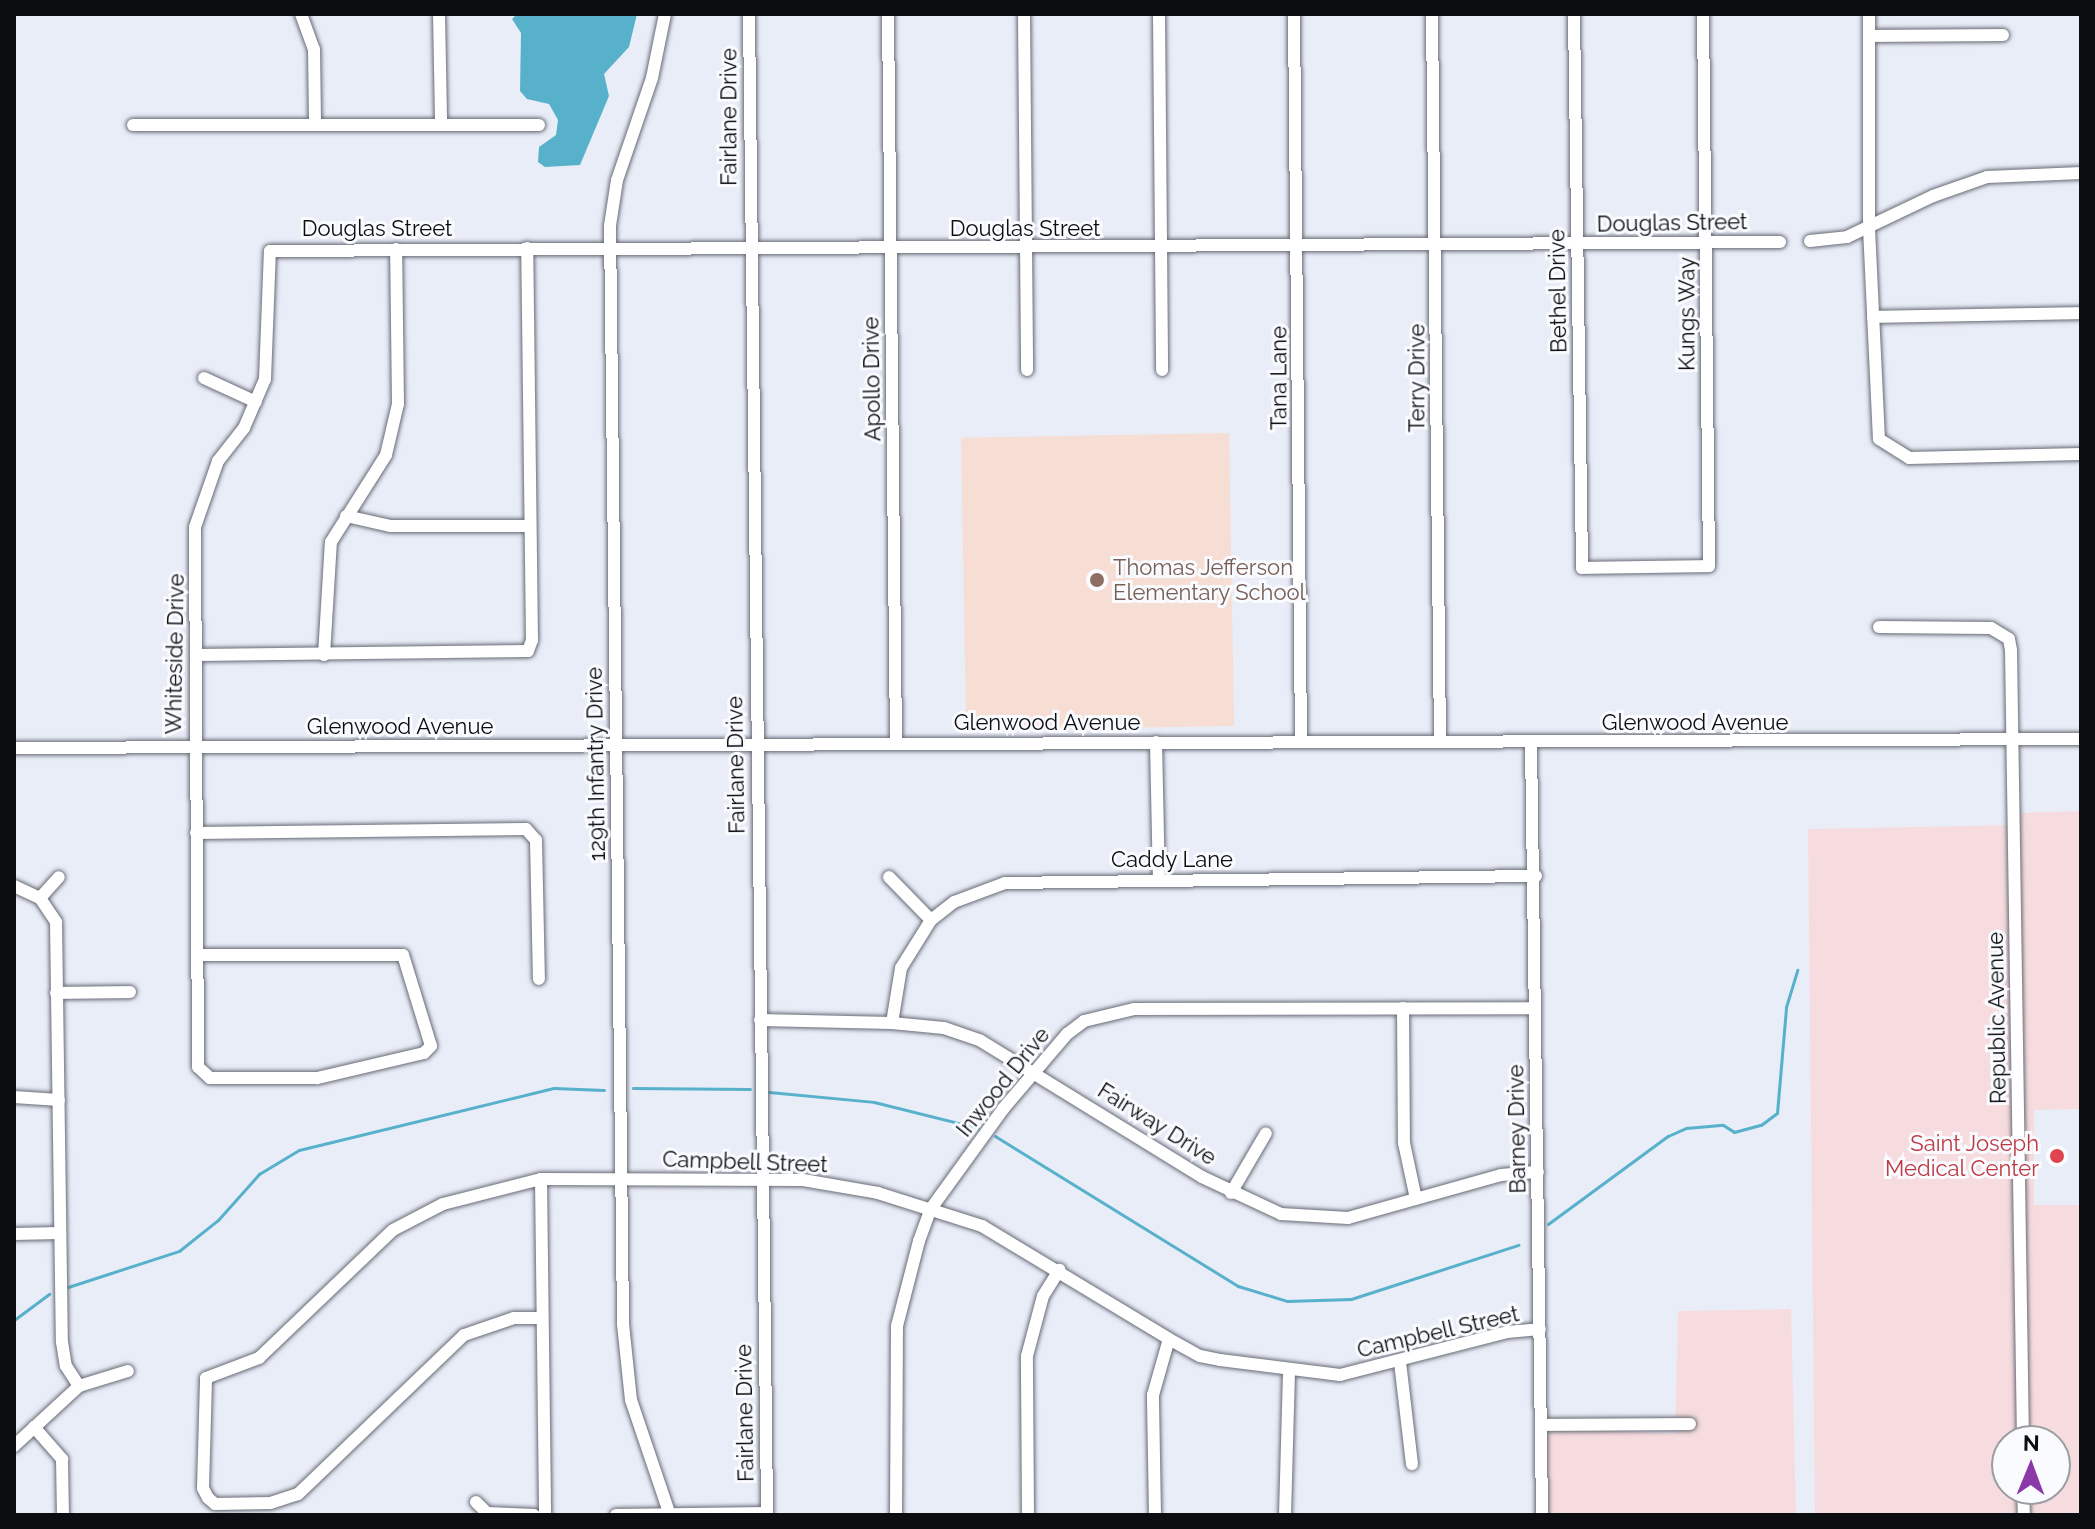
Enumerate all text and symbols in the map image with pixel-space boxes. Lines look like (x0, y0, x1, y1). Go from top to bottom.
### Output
street label: Fairlane Drive (716, 48, 742, 186)
street label: Douglas Street (1596, 208, 1748, 238)
street label: Douglas Street (302, 216, 452, 242)
street label: Douglas Street (950, 216, 1100, 242)
street label: Bethel Drive (1544, 228, 1572, 354)
street label: Kungs Way (1674, 257, 1700, 371)
street label: Apollo Drive (858, 316, 886, 442)
street label: Terry Drive (1404, 323, 1430, 433)
street label: Tana Lane (1266, 326, 1292, 430)
place label: Thomas Jefferson Elementary School (1113, 554, 1306, 606)
marker: Thomas Jefferson Elementary School (1088, 571, 1106, 589)
street label: Whiteside Drive (160, 573, 190, 735)
street label: 129th Infantry Drive (581, 666, 611, 862)
street label: Fairlane Drive (722, 696, 750, 834)
street label: Glenwood Avenue (953, 710, 1141, 736)
street label: Glenwood Avenue (1601, 710, 1789, 736)
street label: Glenwood Avenue (306, 714, 494, 740)
street label: Caddy Lane (1111, 847, 1233, 873)
street label: Republic Avenue (1982, 931, 2012, 1105)
street label: Inwood Drive (951, 1022, 1055, 1142)
street label: Barney Drive (1503, 1064, 1531, 1194)
street label: Fairway Drive (1093, 1077, 1221, 1171)
place label: Saint Joseph Medical Center (1884, 1130, 2039, 1182)
marker: Saint Joseph Medical Center (2046, 1145, 2068, 1167)
street label: Campbell Street (662, 1146, 828, 1178)
street label: Campbell Street (1354, 1300, 1522, 1364)
street label: Fairlane Drive (731, 1344, 759, 1482)
north arrow (1991, 1425, 2071, 1505)
text: N (2023, 1430, 2040, 1456)

